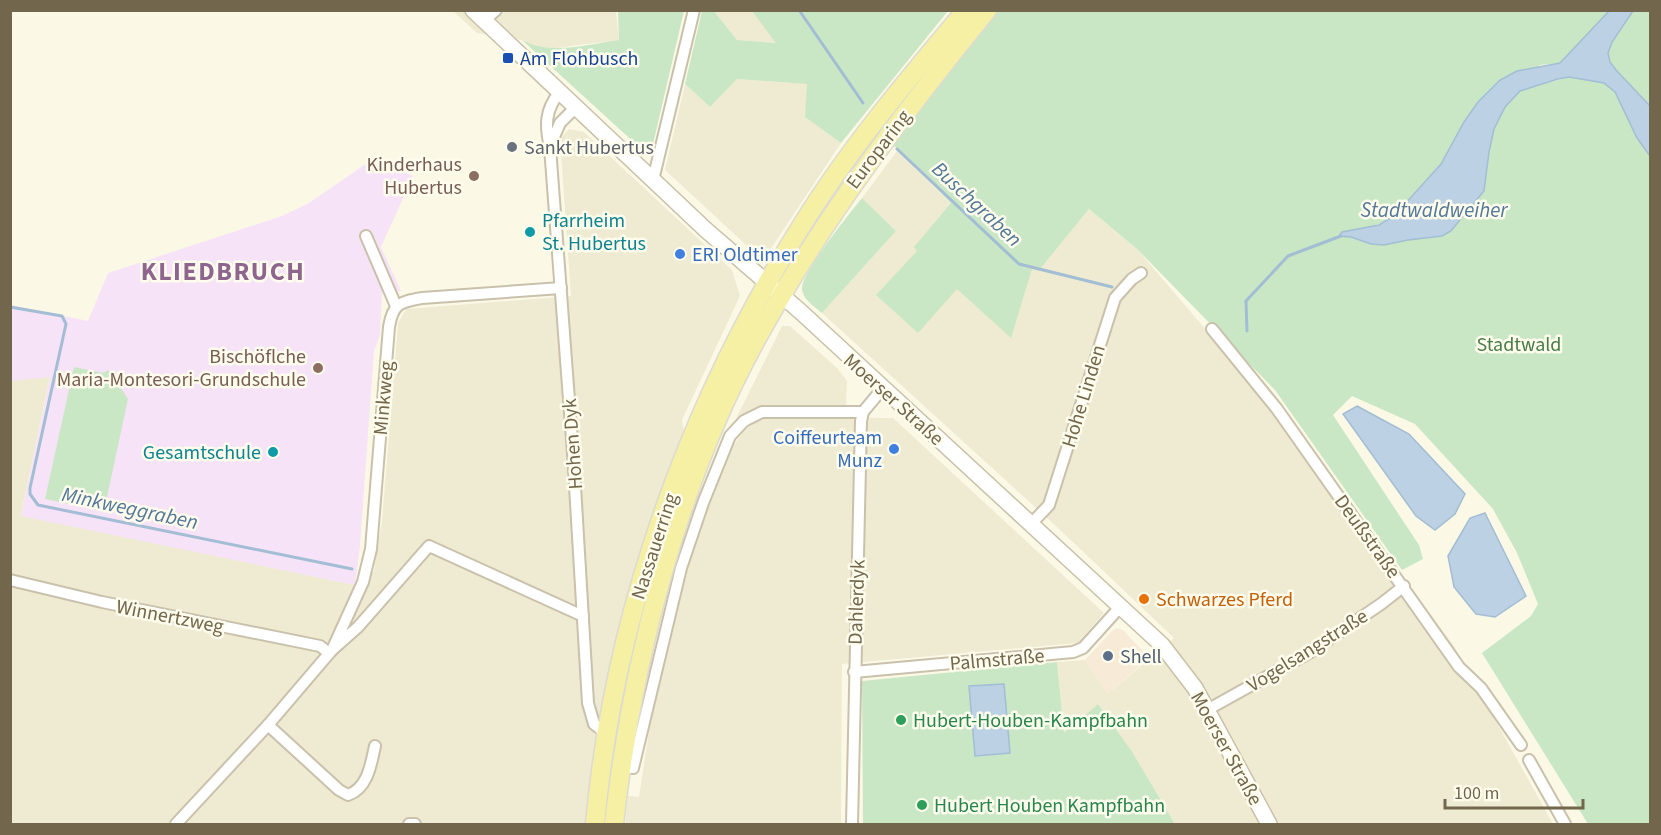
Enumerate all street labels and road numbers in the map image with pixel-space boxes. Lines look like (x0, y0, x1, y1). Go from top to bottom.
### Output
street label: Europaring (840, 104, 918, 195)
street label: Hohe Linden (1055, 341, 1113, 451)
street label: Moerser Straße (837, 347, 950, 452)
street label: Minkweg (367, 360, 401, 436)
street label: Hohen Dyk (556, 397, 590, 490)
street label: Nassauerring (625, 489, 685, 603)
street label: Deußstraße (1327, 489, 1407, 584)
street label: Dahlerdyk (842, 559, 872, 645)
street label: Winnertzweg (114, 593, 226, 641)
street label: Vogelsangstraße (1242, 602, 1373, 699)
street label: Palmstraße (949, 642, 1046, 678)
street label: Moerser Straße (1183, 686, 1269, 811)

